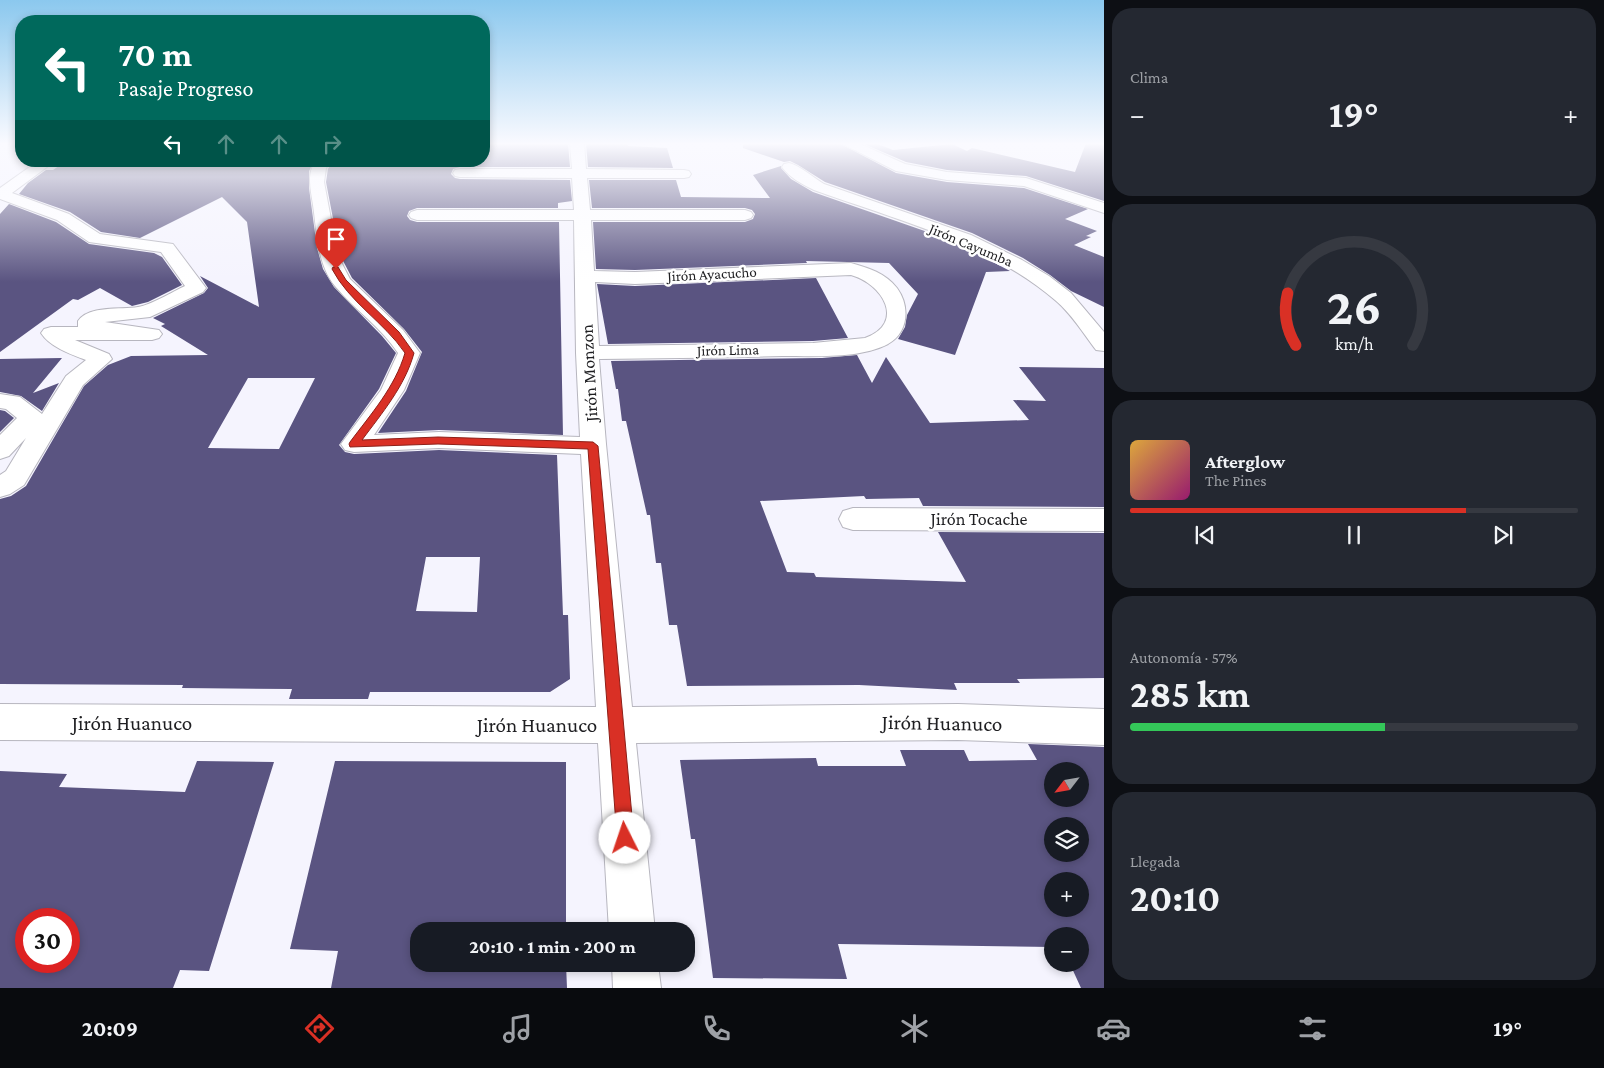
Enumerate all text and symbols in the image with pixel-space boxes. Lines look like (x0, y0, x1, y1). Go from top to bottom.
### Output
icon: left (35, 35, 100, 100)
text: 70 m (118, 35, 192, 74)
text: Clima (1130, 69, 1168, 86)
text: Pasaje Progreso (118, 76, 253, 101)
text: 19° (1329, 93, 1379, 135)
text: − (1130, 99, 1145, 130)
text: + (1563, 99, 1578, 130)
icon: left (159, 130, 187, 158)
icon: ahead (212, 130, 240, 158)
icon: ahead (265, 130, 293, 158)
icon: right (318, 130, 346, 158)
pin (315, 218, 357, 269)
street label: Jirón Cayumba (925, 219, 1015, 271)
icon: arrive (322, 225, 350, 253)
street label: Jirón Ayacucho (665, 264, 757, 285)
text: 26 (1327, 277, 1381, 335)
street label: Jirón Monzon (576, 323, 602, 424)
text: km/h (1335, 334, 1374, 354)
street label: Jirón Lima (695, 341, 759, 360)
text: Afterglow (1205, 451, 1285, 472)
text: The Pines (1205, 472, 1266, 489)
street label: Jirón Tocache (929, 509, 1028, 529)
icon: previous (1191, 521, 1219, 549)
icon: pause (1340, 521, 1368, 549)
icon: next (1489, 521, 1517, 549)
text: Autonomía · 57% (1130, 649, 1238, 666)
text: 285 km (1130, 673, 1250, 715)
street label: Jirón Huanuco (880, 710, 1002, 736)
street label: Jirón Huanuco (70, 711, 192, 735)
street label: Jirón Huanuco (475, 713, 597, 737)
north arrow (1044, 762, 1089, 808)
map controls (1044, 762, 1089, 972)
position arrow (598, 811, 650, 863)
button: layers (1044, 817, 1089, 862)
text: Llegada (1130, 853, 1180, 870)
button: + (1044, 872, 1089, 917)
text: 20:10 (1130, 877, 1220, 919)
speed limit sign: 30 (15, 908, 80, 973)
button: − (1044, 927, 1089, 972)
text: 20:10 · 1 min · 200 m (469, 936, 636, 957)
icon: directions (302, 1011, 337, 1046)
icon: music (500, 1011, 535, 1046)
icon: phone (699, 1011, 734, 1046)
icon: climate (897, 1011, 932, 1046)
icon: car (1096, 1011, 1131, 1046)
icon: filters (1295, 1011, 1330, 1046)
text: 20:09 (82, 1016, 138, 1041)
text: 19° (1493, 1016, 1522, 1041)

